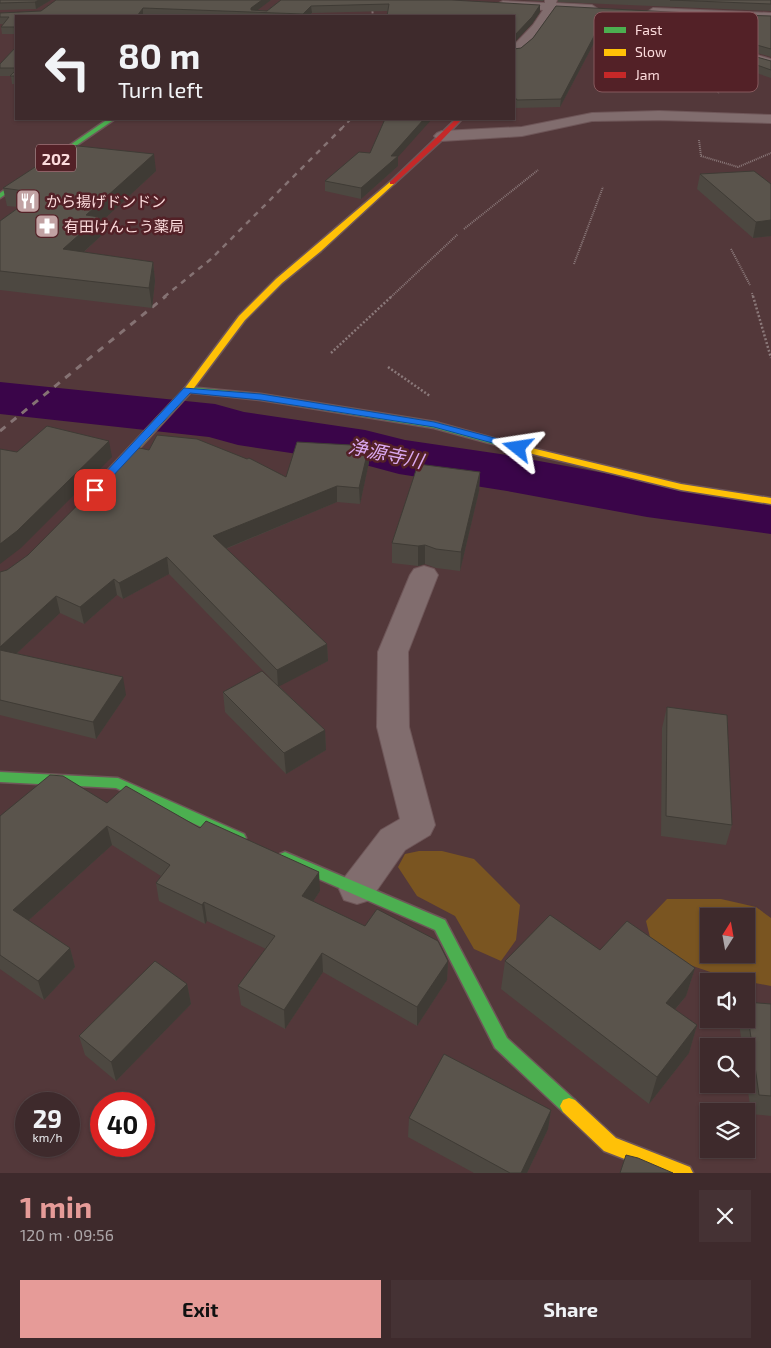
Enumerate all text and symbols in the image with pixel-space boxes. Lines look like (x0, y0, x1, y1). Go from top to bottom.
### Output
legend (594, 12, 758, 92)
text: Fast (635, 21, 662, 38)
text: 80 m (118, 34, 200, 76)
icon: left (35, 35, 100, 100)
text: Slow (635, 43, 667, 60)
text: Jam (635, 66, 660, 83)
text: Turn left (118, 76, 203, 102)
road number: 202 (36, 144, 76, 172)
restaurant icon: から揚げドンドン (15, 188, 41, 214)
place label: から揚げドンドン (46, 192, 166, 210)
pharmacy icon: 有田けんこう薬局 (34, 213, 60, 239)
place label: 有田けんこう薬局 (64, 217, 184, 235)
position arrow (491, 421, 543, 473)
water label: 浄源寺川 (346, 434, 428, 473)
pin (74, 469, 116, 511)
icon: arrive (81, 476, 109, 504)
north arrow (700, 908, 755, 962)
map controls (700, 908, 755, 1158)
button: sound (700, 973, 755, 1028)
button: search (700, 1038, 755, 1093)
speed limit sign: 40 (90, 1092, 155, 1157)
text: 29 (33, 1103, 62, 1133)
button: layers (700, 1103, 755, 1158)
text: km/h (33, 1130, 62, 1144)
text: 1 min (20, 1188, 92, 1224)
button: close (699, 1190, 751, 1242)
text: 120 m · 09:56 (20, 1225, 114, 1244)
button: Exit (20, 1280, 381, 1338)
button: Share (391, 1280, 751, 1338)

